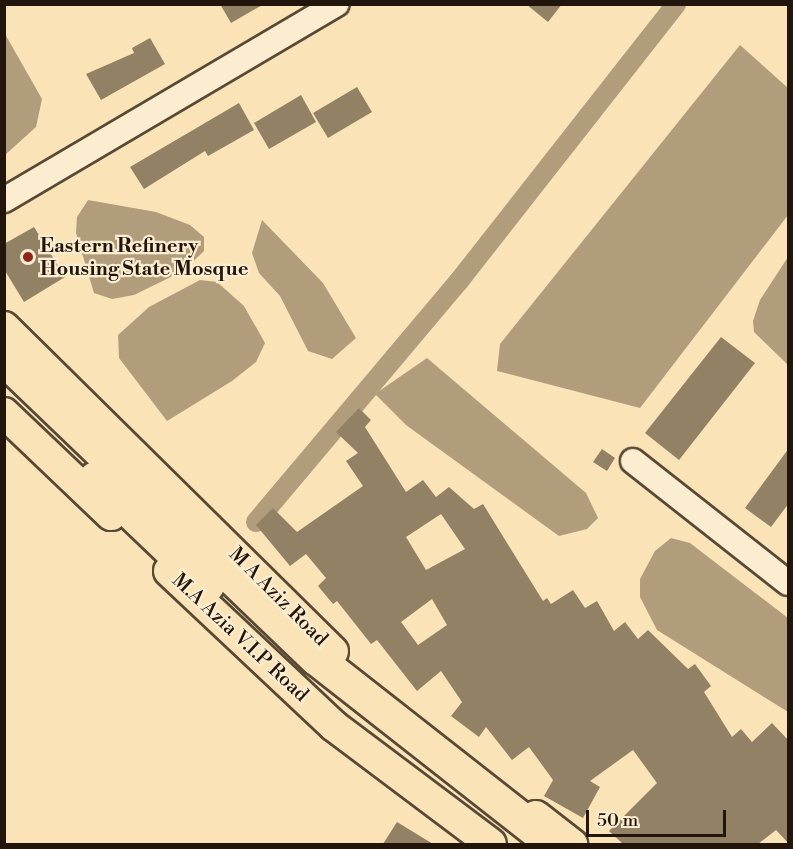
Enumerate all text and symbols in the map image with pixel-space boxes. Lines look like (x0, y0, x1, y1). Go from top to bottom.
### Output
place label: Eastern Refinery Housing State Mosque (40, 234, 248, 281)
marker: Eastern Refinery Housing State Mosque (21, 250, 35, 264)
street label: M A Aziz Road (224, 543, 332, 651)
street label: M.A Azia V.I.P Road (167, 569, 313, 707)
scale bar (589, 798, 728, 836)
text: 50 m (597, 809, 638, 832)

